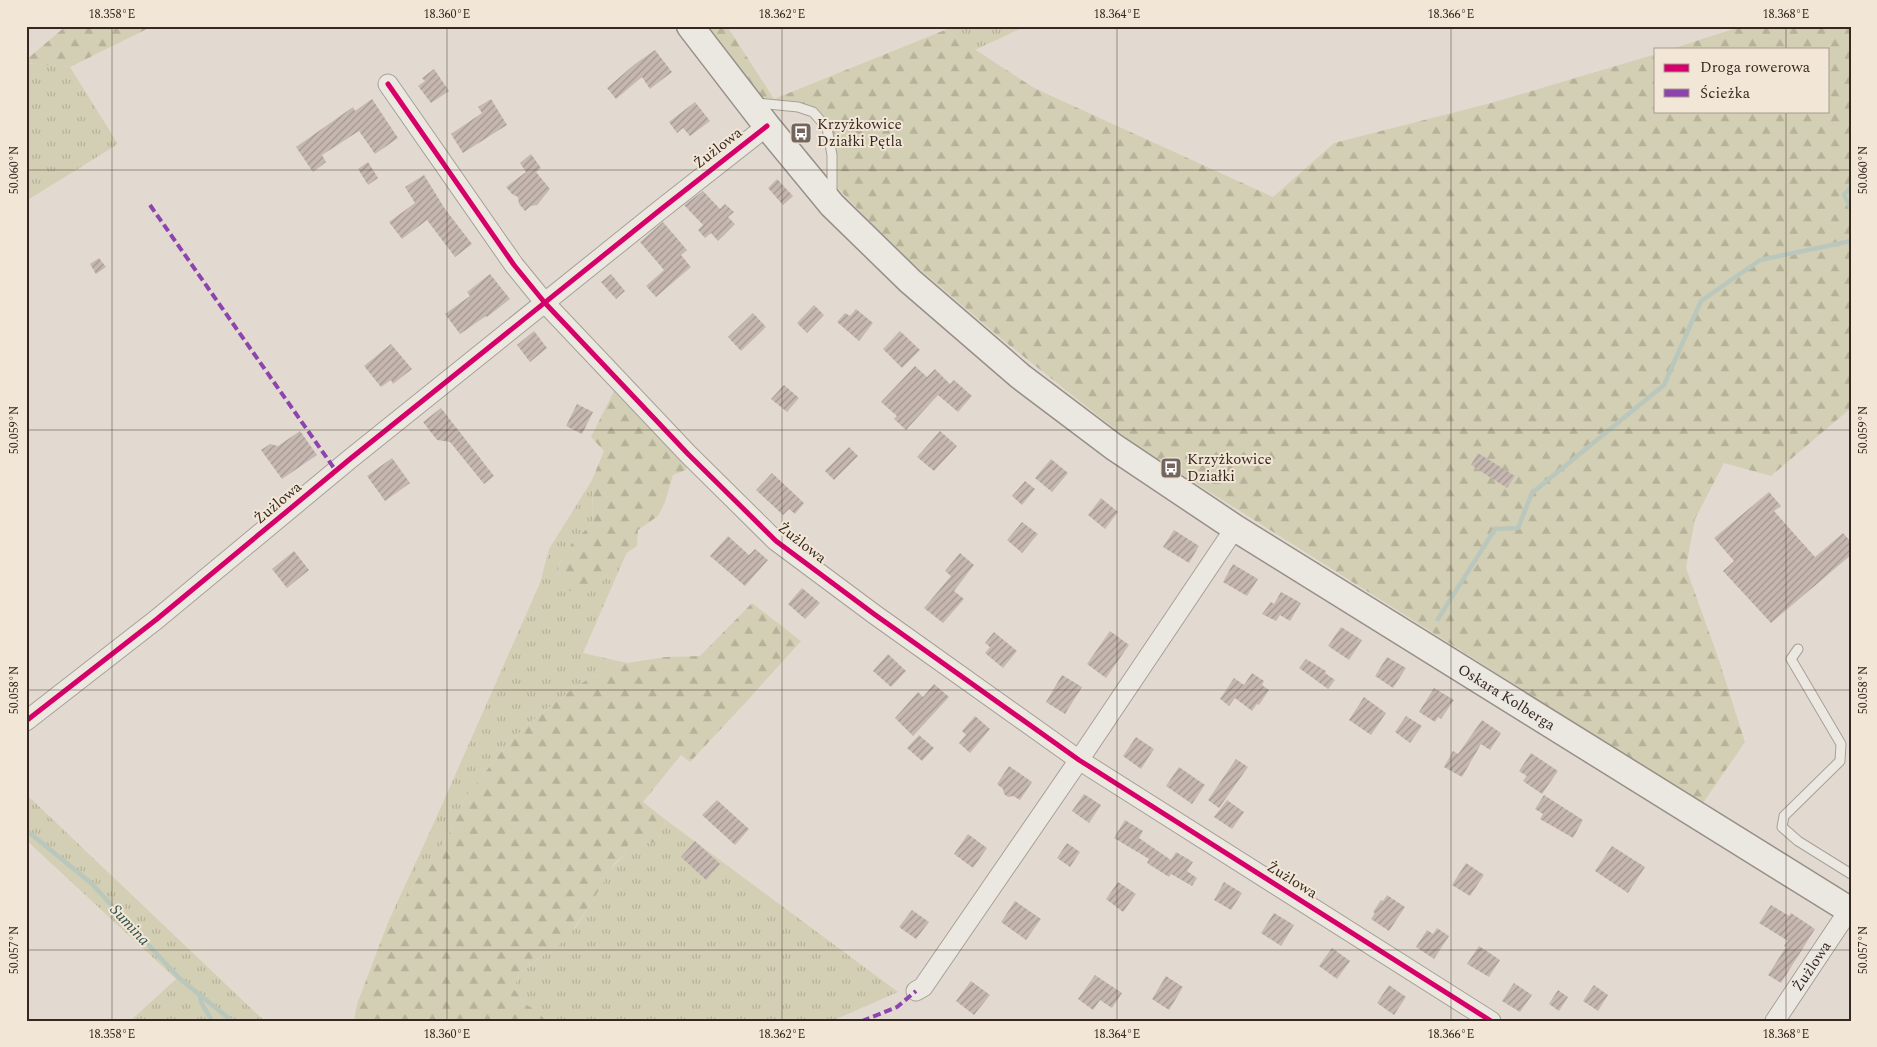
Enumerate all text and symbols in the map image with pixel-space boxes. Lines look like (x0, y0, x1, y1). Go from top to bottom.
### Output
text: 18.358°E (89, 5, 135, 24)
text: 18.360°E (424, 5, 470, 24)
text: 18.362°E (759, 5, 805, 24)
text: 18.364°E (1094, 5, 1140, 24)
text: 18.366°E (1428, 5, 1474, 24)
text: 18.368°E (1763, 5, 1809, 24)
legend (1654, 48, 1830, 112)
text: Droga rowerowa (1700, 56, 1811, 79)
text: Ścieżka (1700, 82, 1751, 105)
place label: Krzyżkowice Działki Pętla (817, 113, 903, 153)
street label: Żużlowa (689, 121, 748, 174)
bus stop icon: Krzyżkowice Działki Pętla (789, 121, 813, 145)
text: 50.060°N (5, 146, 24, 194)
text: 50.060°N (1854, 146, 1873, 194)
text: 50.059°N (5, 406, 24, 454)
text: 50.059°N (1854, 406, 1873, 454)
place label: Krzyżkowice Działki (1187, 448, 1272, 488)
bus stop icon: Krzyżkowice Działki (1159, 456, 1183, 480)
street label: Żużlowa (249, 476, 307, 530)
street label: Żużlowa (773, 517, 832, 570)
street label: Oskara Kolberga (1453, 658, 1561, 736)
text: 50.058°N (5, 666, 24, 714)
text: 50.058°N (1854, 666, 1873, 714)
street label: Żużlowa (1262, 855, 1323, 905)
water label: Sumina (104, 899, 156, 951)
text: 50.057°N (5, 926, 24, 974)
text: 50.057°N (1854, 926, 1873, 974)
street label: Żużlowa (1786, 936, 1837, 996)
text: 18.358°E (89, 1025, 135, 1044)
text: 18.360°E (424, 1025, 470, 1044)
text: 18.362°E (759, 1025, 805, 1044)
text: 18.364°E (1094, 1025, 1140, 1044)
text: 18.366°E (1428, 1025, 1474, 1044)
text: 18.368°E (1763, 1025, 1809, 1044)

